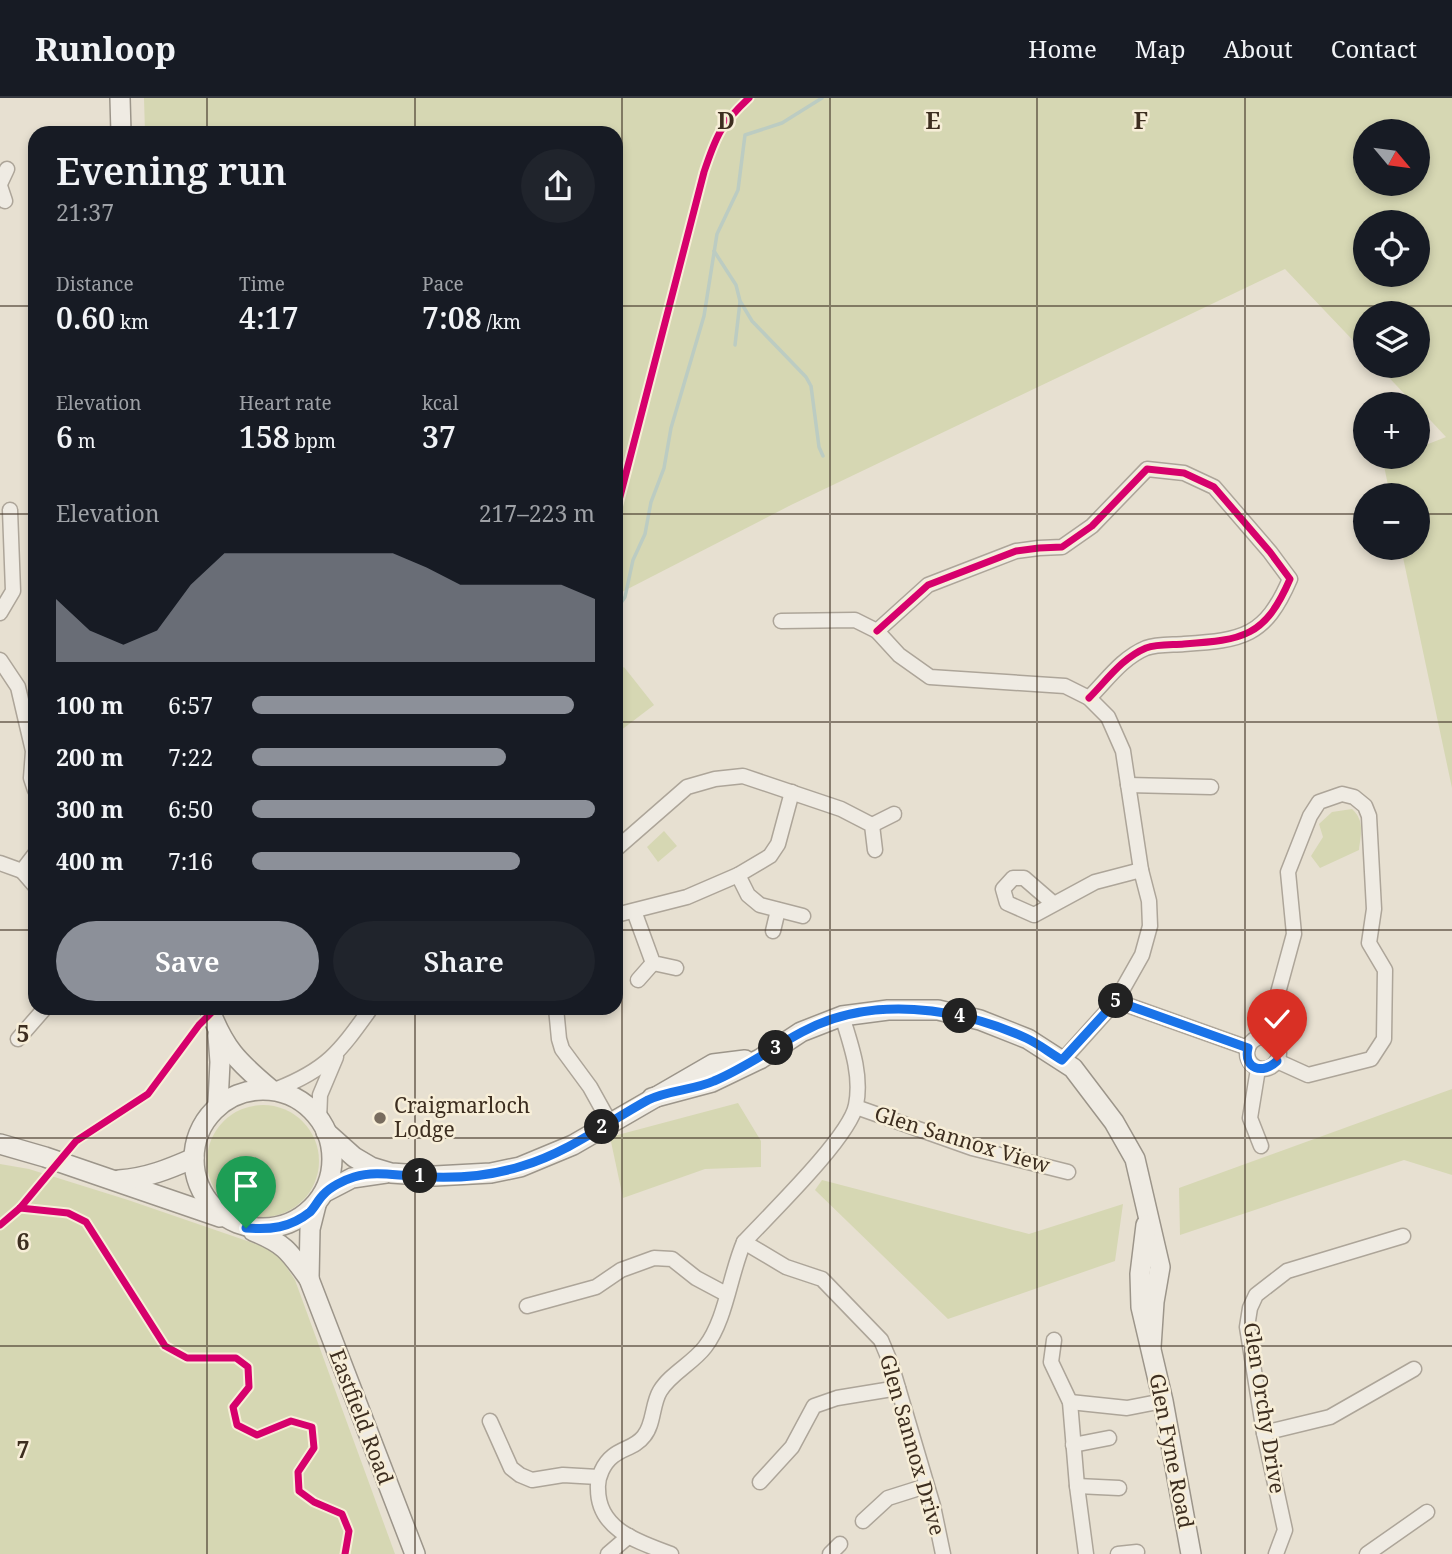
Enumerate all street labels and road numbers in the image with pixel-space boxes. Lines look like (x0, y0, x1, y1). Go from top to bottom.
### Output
street label: Glen Sannox View (871, 1099, 1054, 1179)
street label: Glen Orchy Drive (1238, 1320, 1292, 1495)
street label: Eastfield Road (323, 1345, 401, 1488)
street label: Glen Sannox Drive (874, 1351, 952, 1538)
street label: Glen Fyne Road (1143, 1371, 1201, 1531)

